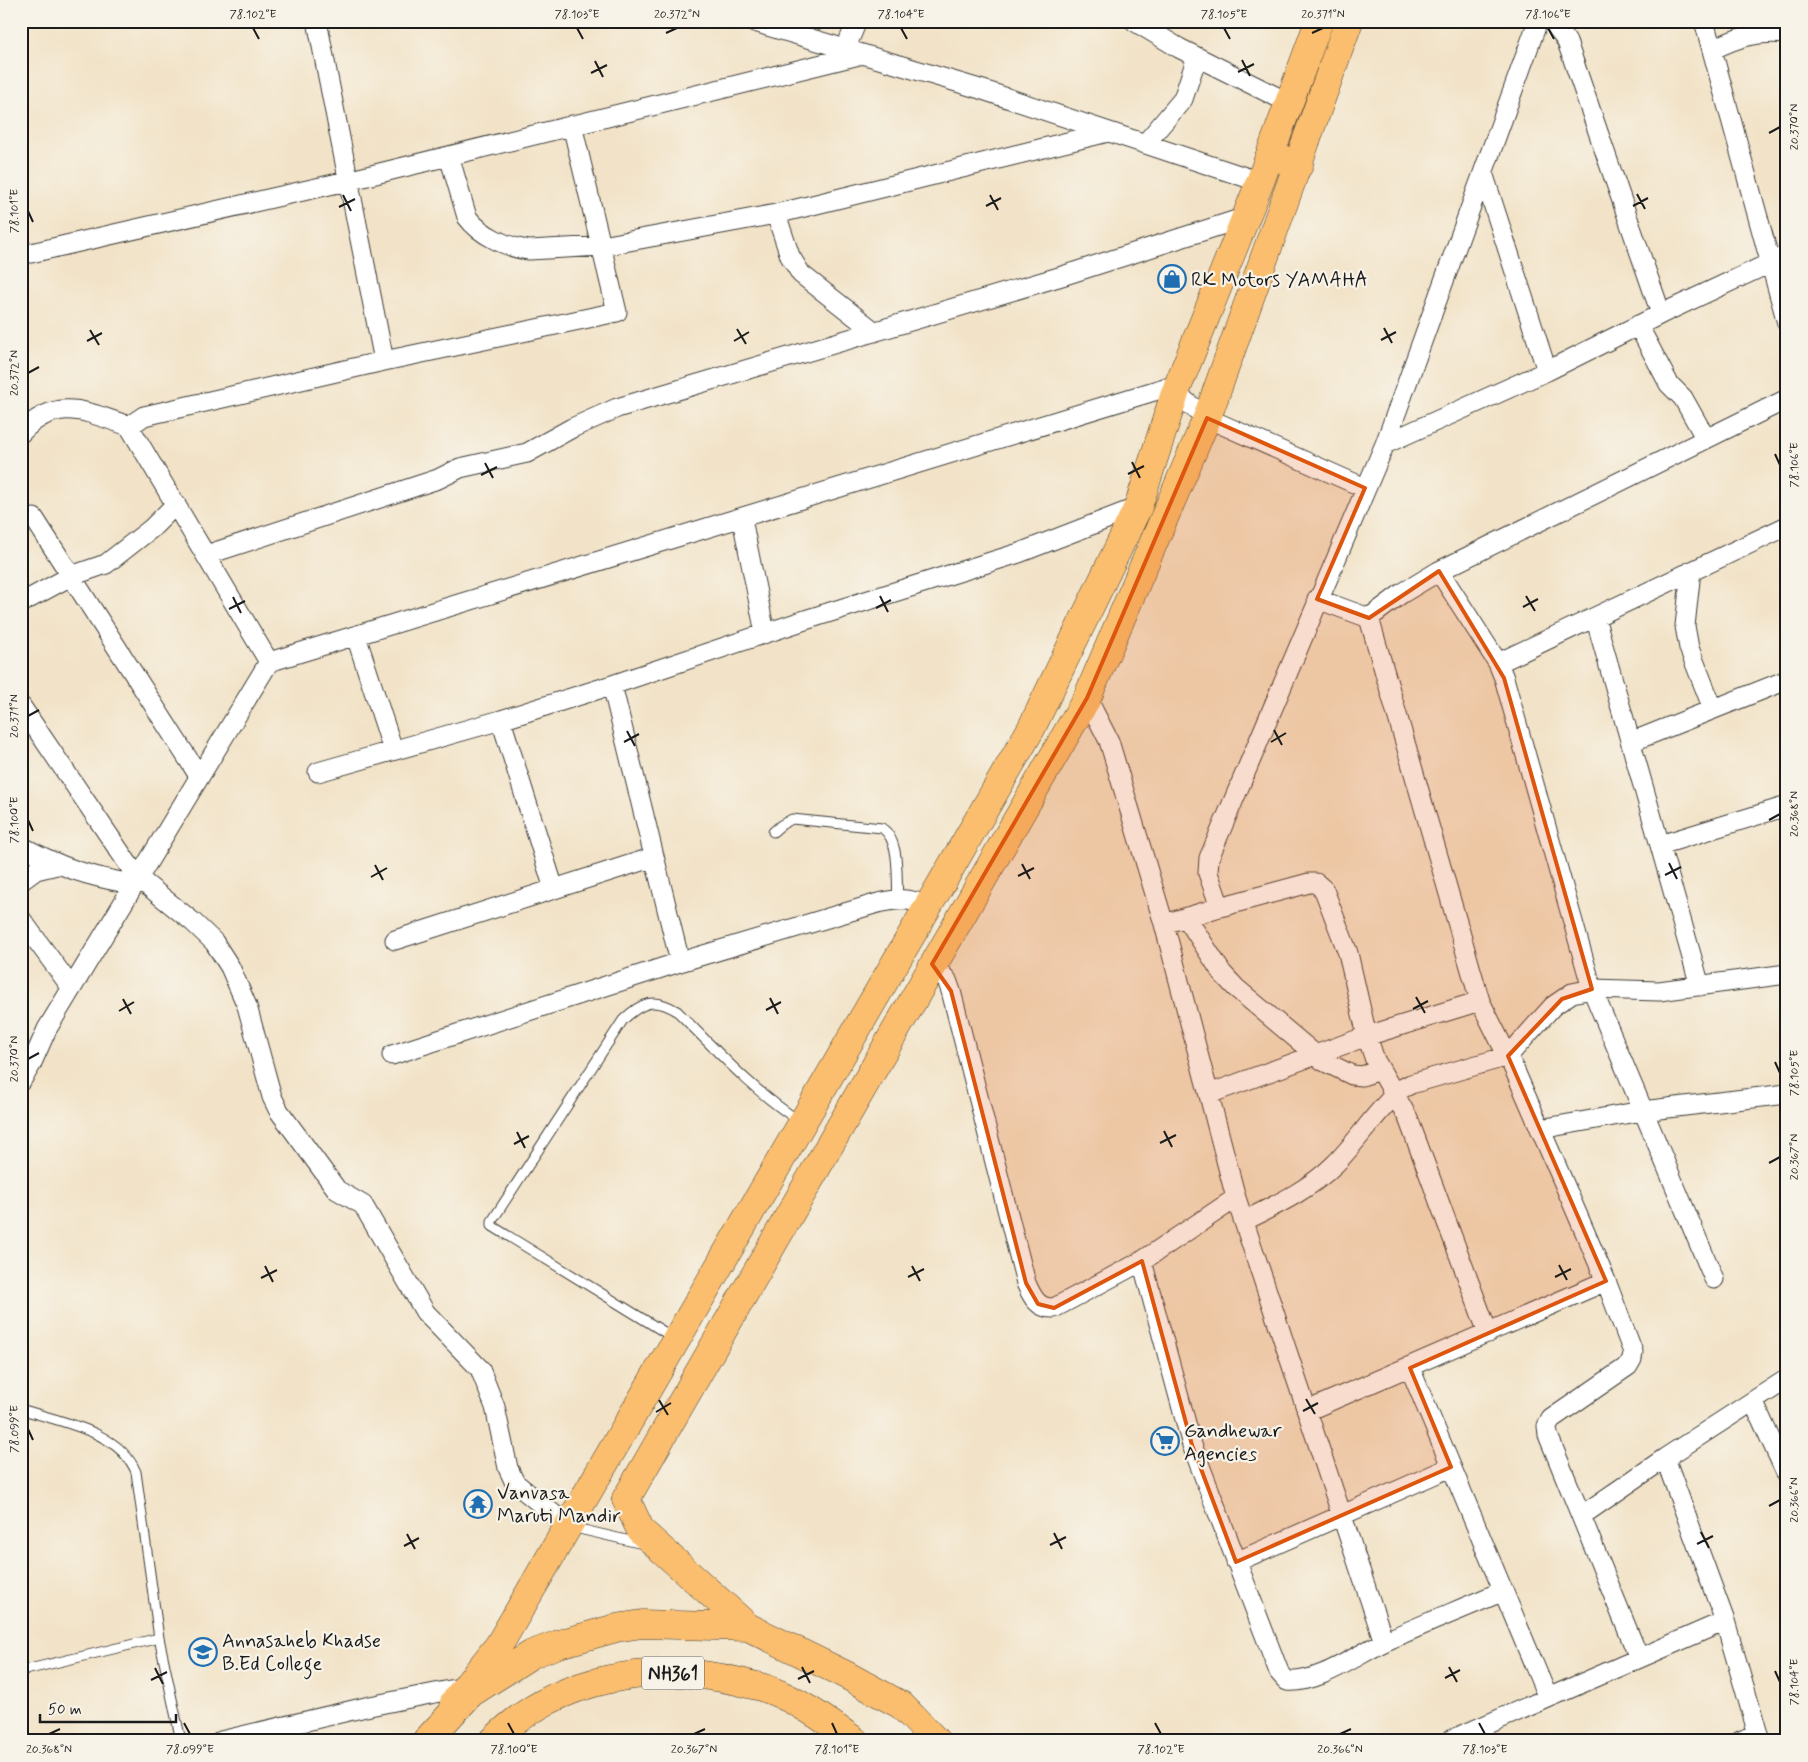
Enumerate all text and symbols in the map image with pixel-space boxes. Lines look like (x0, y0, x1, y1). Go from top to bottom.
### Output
text: 78.102°E (229, 7, 277, 23)
text: 78.103°E (555, 7, 599, 23)
text: 20.372°N (654, 7, 700, 23)
text: 78.104°E (877, 7, 925, 23)
text: 78.105°E (1201, 7, 1247, 23)
text: 20.371°N (1301, 7, 1345, 23)
text: 78.106°E (1525, 7, 1571, 23)
text: 20.370°N (1787, 104, 1803, 150)
text: 78.101°E (7, 189, 23, 233)
shop icon: RK Motors YAMAHA (1157, 264, 1187, 294)
place label: RK Motors YAMAHA (1191, 267, 1368, 294)
text: 20.372°N (7, 350, 23, 396)
text: 78.106°E (1787, 442, 1803, 488)
text: 20.371°N (7, 694, 23, 738)
text: 20.368°N (1787, 791, 1803, 837)
text: 78.100°E (7, 796, 23, 844)
text: 20.370°N (7, 1036, 23, 1082)
text: 78.105°E (1787, 1050, 1803, 1096)
text: 20.367°N (1787, 1134, 1803, 1180)
text: 78.099°E (7, 1405, 23, 1453)
place label: Gandhewar Agencies (1184, 1418, 1282, 1468)
supermarket icon: Gandhewar Agencies (1150, 1426, 1180, 1456)
text: 20.366°N (1787, 1477, 1803, 1523)
place label: Vanvasa Maruti Mandir (497, 1480, 621, 1530)
temple icon: Vanvasa Maruti Mandir (463, 1489, 493, 1519)
place label: Annasaheb Khadse B.Ed College (222, 1628, 381, 1680)
school or university icon: Annasaheb Khadse B.Ed College (188, 1637, 218, 1667)
road number: NH361 (642, 1656, 704, 1690)
text: 78.104°E (1787, 1658, 1803, 1706)
scale bar (40, 1692, 176, 1724)
text: 50 m (48, 1700, 82, 1720)
text: 20.368°N (26, 1742, 72, 1758)
text: 78.099°E (166, 1742, 214, 1758)
text: 78.100°E (490, 1742, 538, 1758)
text: 20.367°N (671, 1742, 717, 1758)
text: 78.101°E (815, 1742, 859, 1758)
text: 78.102°E (1137, 1742, 1185, 1758)
text: 20.366°N (1317, 1742, 1363, 1758)
text: 78.103°E (1463, 1742, 1507, 1758)

